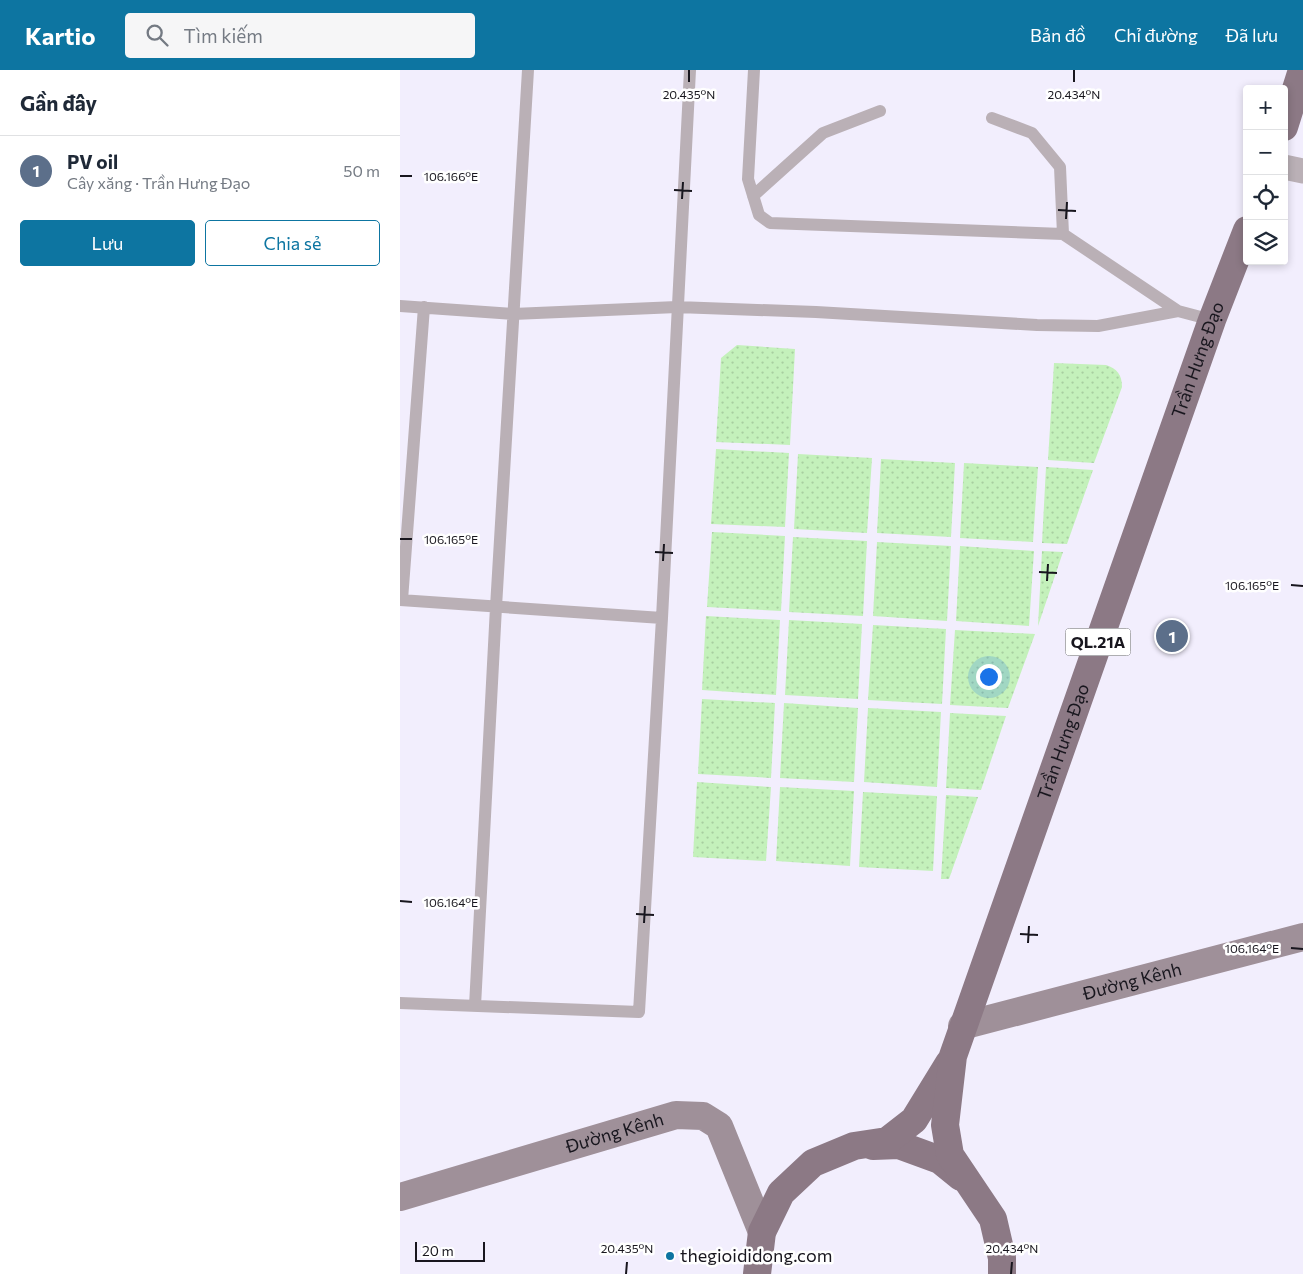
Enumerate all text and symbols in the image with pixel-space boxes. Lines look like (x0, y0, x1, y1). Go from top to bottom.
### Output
search box (125, 13, 475, 58)
text: Kartio (25, 21, 95, 50)
icon: search (143, 21, 171, 49)
text: Tìm kiếm (183, 24, 263, 47)
text: Bản đồ (1030, 24, 1086, 46)
text: Chỉ đường (1114, 24, 1198, 46)
text: Đã lưu (1226, 24, 1278, 46)
map controls (1243, 85, 1288, 265)
button: + (1243, 85, 1288, 130)
text: 20.435°N (663, 87, 715, 101)
text: 20.434°N (1048, 87, 1100, 101)
text: Gần đây (20, 90, 97, 115)
button: − (1243, 130, 1288, 175)
text: PV oil (67, 150, 118, 173)
text: 1 (32, 161, 40, 180)
text: 50 m (343, 161, 380, 180)
text: 106.166°E (424, 169, 478, 183)
text: Cây xăng · Trần Hưng Đạo (67, 173, 250, 192)
button: locate (1243, 175, 1288, 220)
button: Lưu (20, 220, 195, 266)
button: Chia sẻ (205, 220, 380, 266)
button: layers (1243, 220, 1288, 265)
street label: Trần Hưng Đạo (1166, 298, 1228, 421)
text: 106.165°E (424, 532, 478, 546)
text: 106.165°E (1225, 578, 1279, 592)
pin: 1 (1156, 617, 1188, 655)
road number: QL.21A (1066, 628, 1130, 656)
your location (976, 664, 1002, 690)
street label: Trần Hưng Đạo (1032, 680, 1093, 803)
text: 106.164°E (424, 895, 478, 909)
text: 106.164°E (1225, 941, 1279, 955)
street label: Đường Kênh (1079, 957, 1184, 1004)
street label: Đường Kênh (562, 1107, 666, 1157)
scale bar (415, 1239, 485, 1262)
text: 20.435°N (601, 1241, 653, 1255)
text: 20.434°N (986, 1241, 1038, 1255)
text: 20 m (422, 1242, 454, 1259)
place label: thegioididong.com (680, 1244, 832, 1266)
marker: thegioididong.com (664, 1250, 676, 1262)

